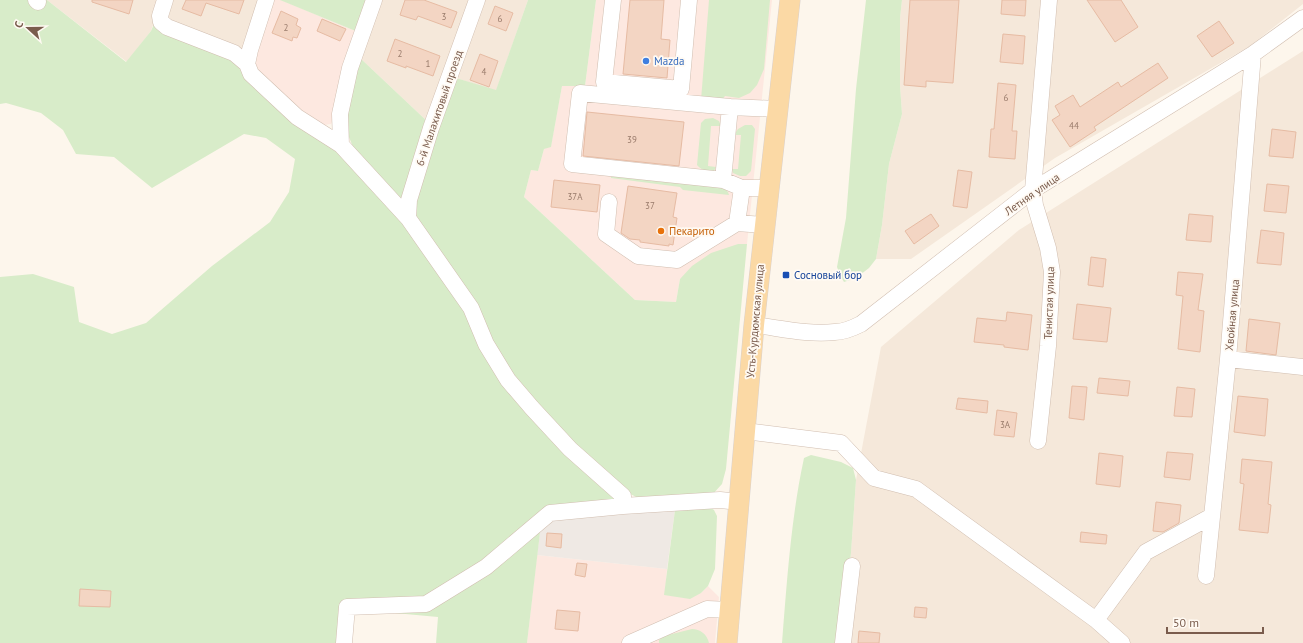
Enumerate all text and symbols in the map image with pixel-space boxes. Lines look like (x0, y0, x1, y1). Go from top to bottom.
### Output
north arrow (8, 8, 48, 48)
house number: 3 (442, 11, 447, 22)
house number: 6 (498, 13, 503, 24)
text: С (11, 19, 26, 30)
house number: 2 (284, 22, 289, 33)
house number: 2 (398, 48, 403, 59)
street label: 6-й Малахитовый проезд (413, 48, 465, 168)
place label: Mazda (654, 54, 684, 68)
marker: Mazda (641, 56, 651, 66)
house number: 1 (426, 58, 431, 69)
house number: 4 (482, 66, 487, 77)
house number: 6 (1004, 92, 1009, 103)
house number: 44 (1069, 120, 1079, 131)
house number: 39 (627, 134, 637, 145)
street label: Летняя улица (1001, 170, 1062, 219)
house number: 37А (567, 191, 583, 202)
house number: 37 (645, 200, 655, 211)
place label: Пекарито (669, 224, 715, 238)
marker: Пекарито (656, 226, 666, 236)
street label: Усть-Курдюмская улица (743, 264, 767, 378)
street label: Тенистая улица (1041, 266, 1057, 340)
place label: Сосновый бор (794, 268, 862, 282)
marker: Сосновый бор (781, 270, 791, 280)
street label: Хвойная улица (1222, 279, 1242, 351)
house number: 3А (1000, 419, 1011, 430)
scale bar (1167, 609, 1263, 635)
text: 50 m (1173, 615, 1199, 630)

